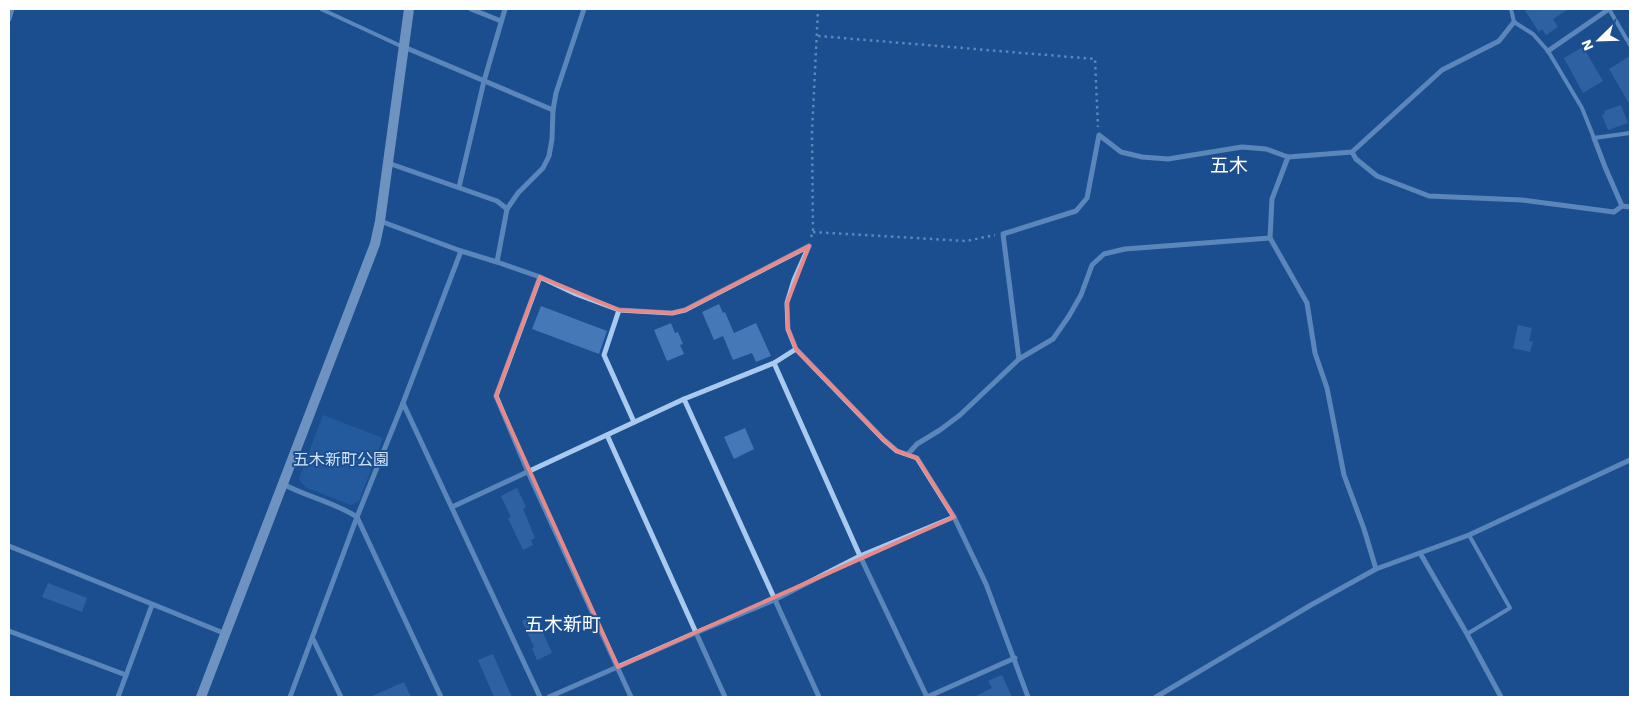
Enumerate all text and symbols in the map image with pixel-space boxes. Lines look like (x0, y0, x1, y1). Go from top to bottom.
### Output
north arrow (1574, 15, 1624, 65)
text: N (1578, 37, 1596, 53)
district label: 五木 (1210, 154, 1248, 177)
park label: 五木新町公園 (293, 450, 389, 469)
district label: 五木新町 (525, 613, 601, 636)

